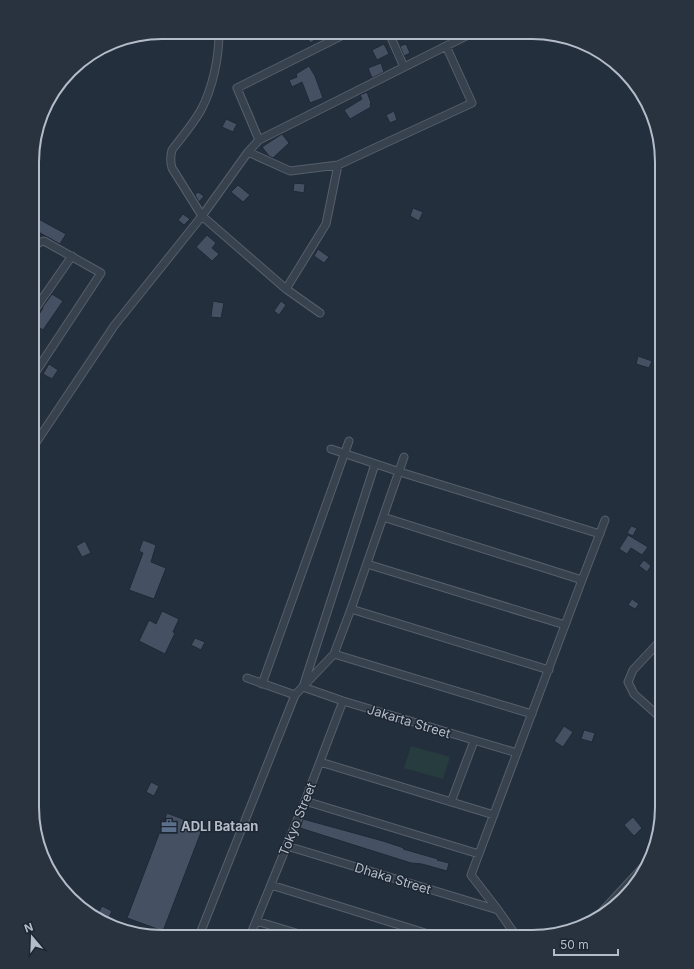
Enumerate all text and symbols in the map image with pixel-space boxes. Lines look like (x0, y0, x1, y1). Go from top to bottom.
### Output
street label: Jakarta Street (365, 701, 453, 741)
street label: Tokyo Street (275, 780, 319, 858)
office icon: ADLI Bataan (160, 817, 178, 835)
place label: ADLI Bataan (181, 818, 258, 834)
street label: Dhaka Street (353, 859, 433, 897)
north arrow (12, 917, 52, 957)
text: N (22, 920, 35, 936)
scale bar (554, 931, 618, 957)
text: 50 m (560, 937, 589, 952)

